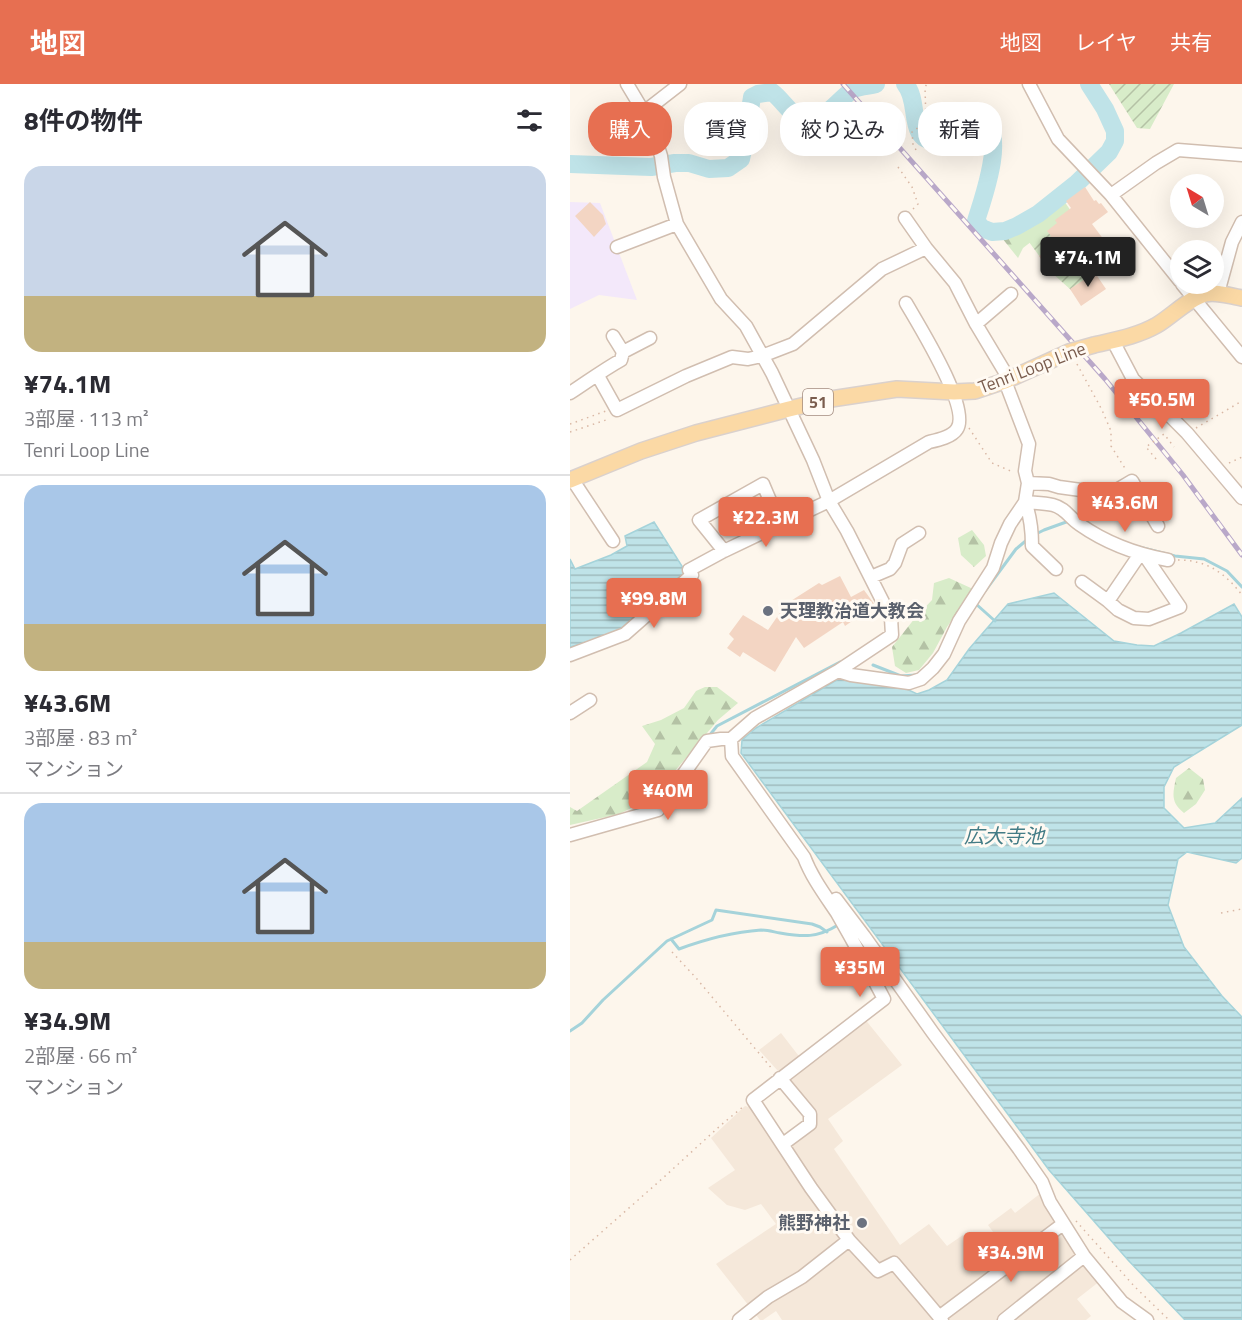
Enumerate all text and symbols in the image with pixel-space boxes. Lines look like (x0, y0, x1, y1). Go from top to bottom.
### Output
text: 地図 (30, 21, 86, 64)
text: 地図 (1000, 26, 1042, 58)
text: レイヤ (1075, 26, 1137, 58)
text: 共有 (1170, 26, 1212, 58)
text: 8件の物件 (24, 101, 143, 140)
chip: 購入 (588, 102, 672, 156)
chip: 賃貸 (684, 102, 768, 156)
chip: 絞り込み (780, 102, 906, 156)
chip: 新着 (918, 102, 1002, 156)
icon: filters (513, 104, 546, 137)
north arrow (1170, 174, 1224, 228)
map controls (1170, 174, 1224, 294)
icon: home (231, 205, 339, 313)
pin: ¥74.1M (1039, 237, 1137, 288)
button: layers (1170, 240, 1224, 294)
text: ¥74.1M (1054, 241, 1122, 272)
street label: Tenri Loop Line (974, 335, 1089, 400)
text: ¥74.1M (24, 364, 111, 403)
pin: ¥50.5M (1113, 379, 1211, 430)
text: ¥50.5M (1128, 383, 1196, 414)
road number: 51 (803, 389, 833, 415)
text: 3部屋 · 113 m² (24, 403, 149, 434)
text: Tenri Loop Line (24, 434, 150, 465)
pin: ¥43.6M (1076, 482, 1174, 533)
text: ¥43.6M (1091, 486, 1159, 517)
pin: ¥22.3M (717, 497, 815, 548)
text: ¥22.3M (732, 501, 800, 532)
icon: home (231, 524, 339, 632)
pin: ¥99.8M (605, 578, 703, 629)
text: ¥99.8M (620, 582, 688, 613)
place label: 天理教治道大教会 (780, 597, 924, 624)
marker: 天理教治道大教会 (761, 604, 775, 618)
text: ¥43.6M (24, 683, 111, 722)
text: 3部屋 · 83 m² (24, 722, 137, 753)
text: マンション (24, 753, 124, 784)
pin: ¥40M (632, 770, 704, 821)
text: ¥40M (643, 774, 693, 805)
water label: 広大寺池 (964, 820, 1046, 851)
icon: home (231, 842, 339, 950)
pin: ¥35M (824, 947, 896, 998)
text: ¥35M (835, 951, 885, 982)
text: ¥34.9M (24, 1001, 111, 1040)
text: 2部屋 · 66 m² (24, 1040, 137, 1071)
text: マンション (24, 1071, 124, 1102)
place label: 熊野神社 (778, 1209, 850, 1236)
marker: 熊野神社 (855, 1216, 869, 1230)
pin: ¥34.9M (962, 1232, 1060, 1283)
text: ¥34.9M (977, 1236, 1045, 1267)

